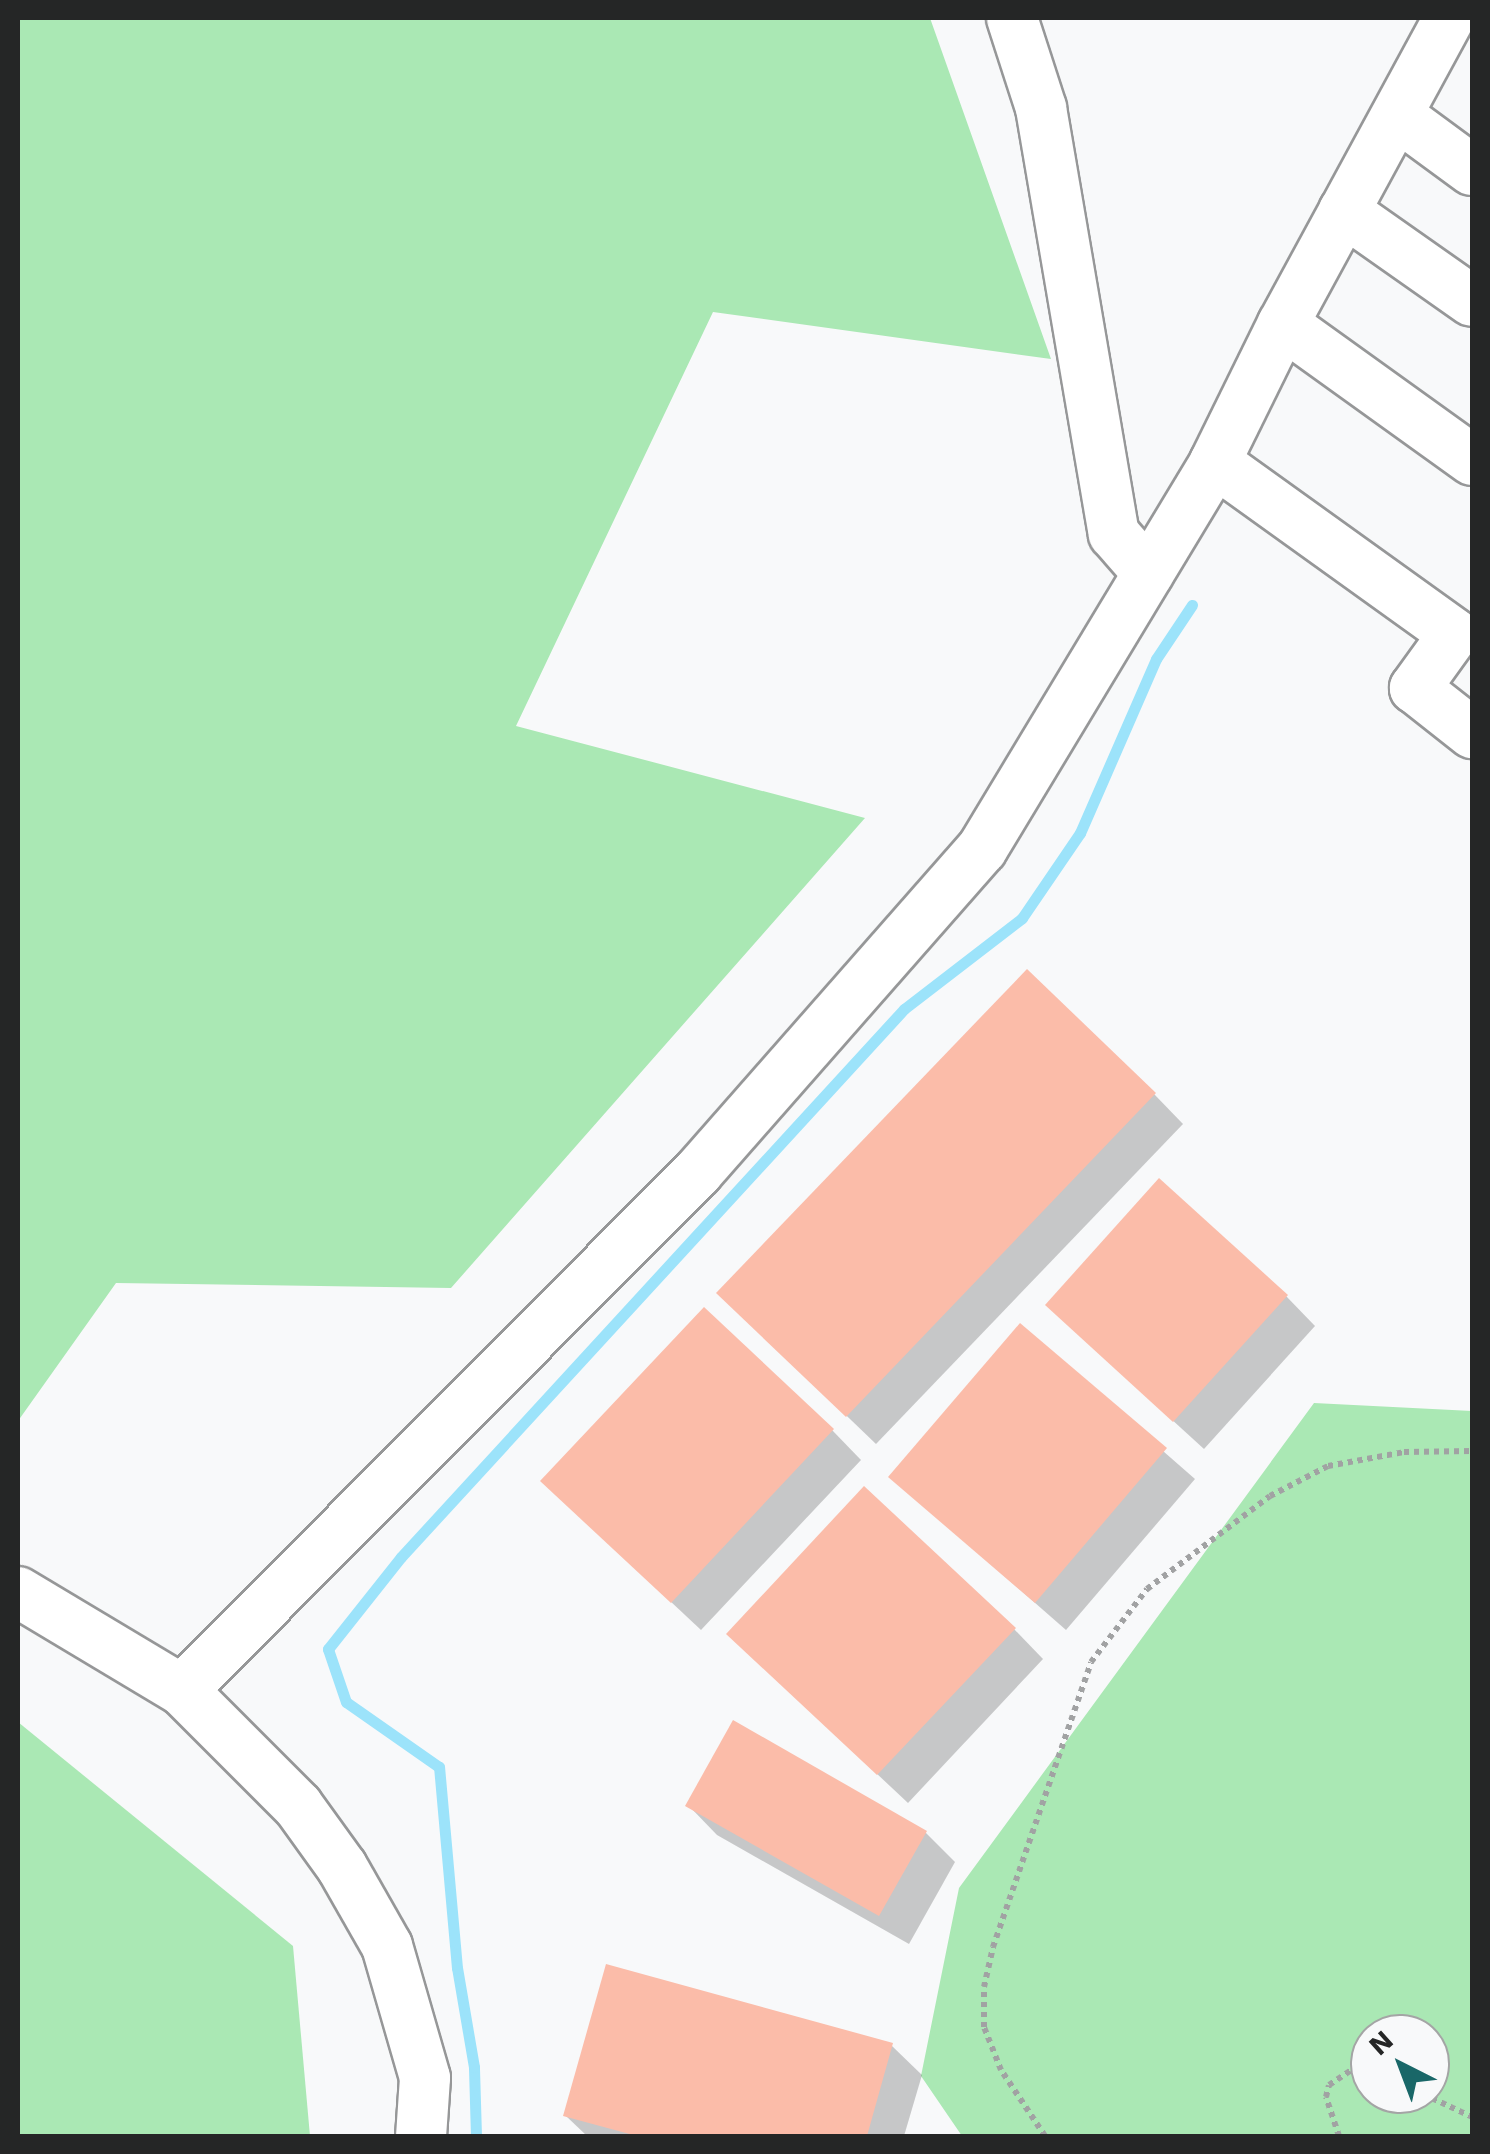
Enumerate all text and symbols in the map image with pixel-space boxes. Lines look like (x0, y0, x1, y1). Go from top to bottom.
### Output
north arrow (1350, 2014, 1450, 2114)
text: N (1362, 2024, 1400, 2062)

